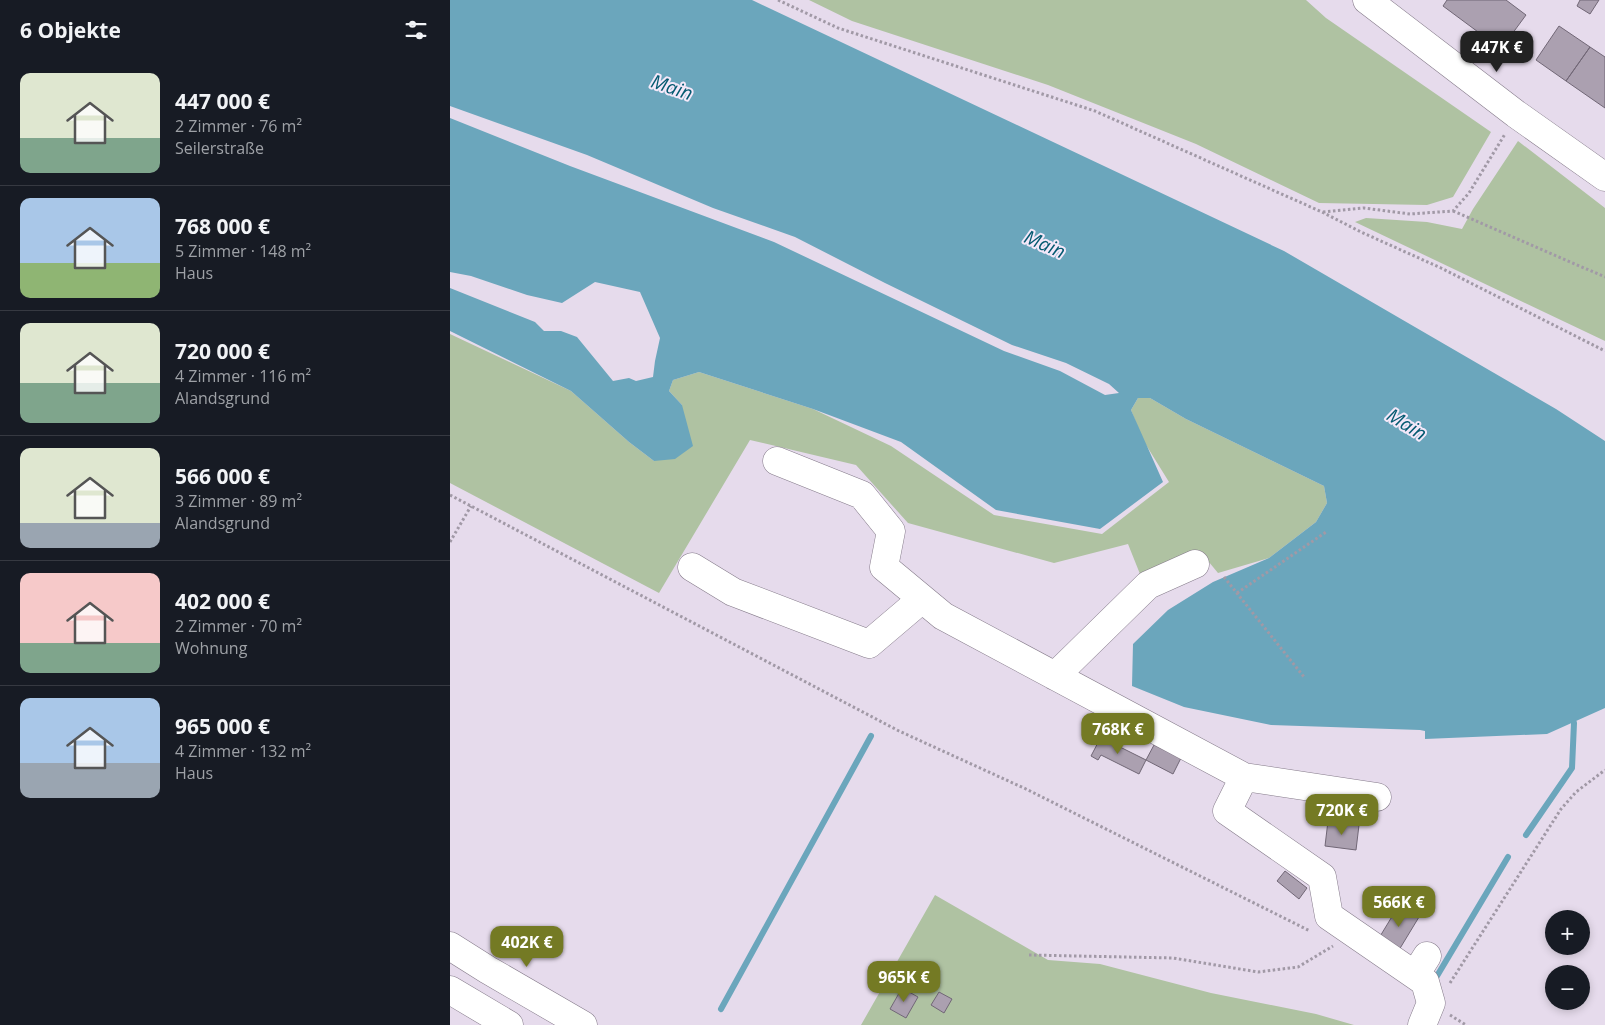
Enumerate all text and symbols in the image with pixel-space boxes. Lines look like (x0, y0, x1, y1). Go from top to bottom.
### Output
text: 6 Objekte (20, 16, 121, 44)
icon: filters (402, 16, 430, 44)
pin: 447K € (1456, 30, 1538, 73)
text: 447K € (1471, 36, 1523, 58)
water label: Main (648, 68, 696, 106)
text: 447 000 € (175, 87, 270, 115)
icon: home (60, 93, 120, 153)
text: 2 Zimmer · 76 m² (175, 115, 302, 137)
text: Seilerstraße (175, 137, 264, 159)
text: 768 000 € (175, 212, 270, 240)
icon: home (60, 218, 120, 278)
water label: Main (1020, 224, 1070, 264)
text: 5 Zimmer · 148 m² (175, 240, 311, 262)
text: Haus (175, 262, 213, 284)
text: 720 000 € (175, 337, 270, 365)
icon: home (60, 343, 120, 403)
text: 4 Zimmer · 116 m² (175, 365, 311, 387)
text: Alandsgrund (175, 387, 270, 409)
water label: Main (1382, 402, 1432, 446)
text: 566 000 € (175, 462, 270, 490)
icon: home (60, 468, 120, 528)
text: 3 Zimmer · 89 m² (175, 490, 302, 512)
text: Alandsgrund (175, 512, 270, 534)
text: 402 000 € (175, 587, 270, 615)
icon: home (60, 593, 120, 653)
text: 2 Zimmer · 70 m² (175, 615, 302, 637)
text: Wohnung (175, 637, 247, 659)
text: 965 000 € (175, 712, 270, 740)
pin: 768K € (1077, 712, 1159, 755)
icon: home (60, 718, 120, 778)
text: 768K € (1092, 718, 1144, 740)
text: 4 Zimmer · 132 m² (175, 740, 311, 762)
text: Haus (175, 762, 213, 784)
pin: 720K € (1301, 794, 1383, 836)
text: 720K € (1316, 799, 1368, 821)
pin: 566K € (1358, 886, 1440, 928)
text: 566K € (1373, 891, 1425, 913)
map controls (1545, 910, 1590, 1010)
button: + (1545, 910, 1590, 955)
pin: 402K € (486, 926, 568, 968)
text: 402K € (501, 931, 553, 953)
pin: 965K € (863, 960, 945, 1003)
button: − (1545, 965, 1590, 1010)
text: 965K € (878, 966, 930, 988)

